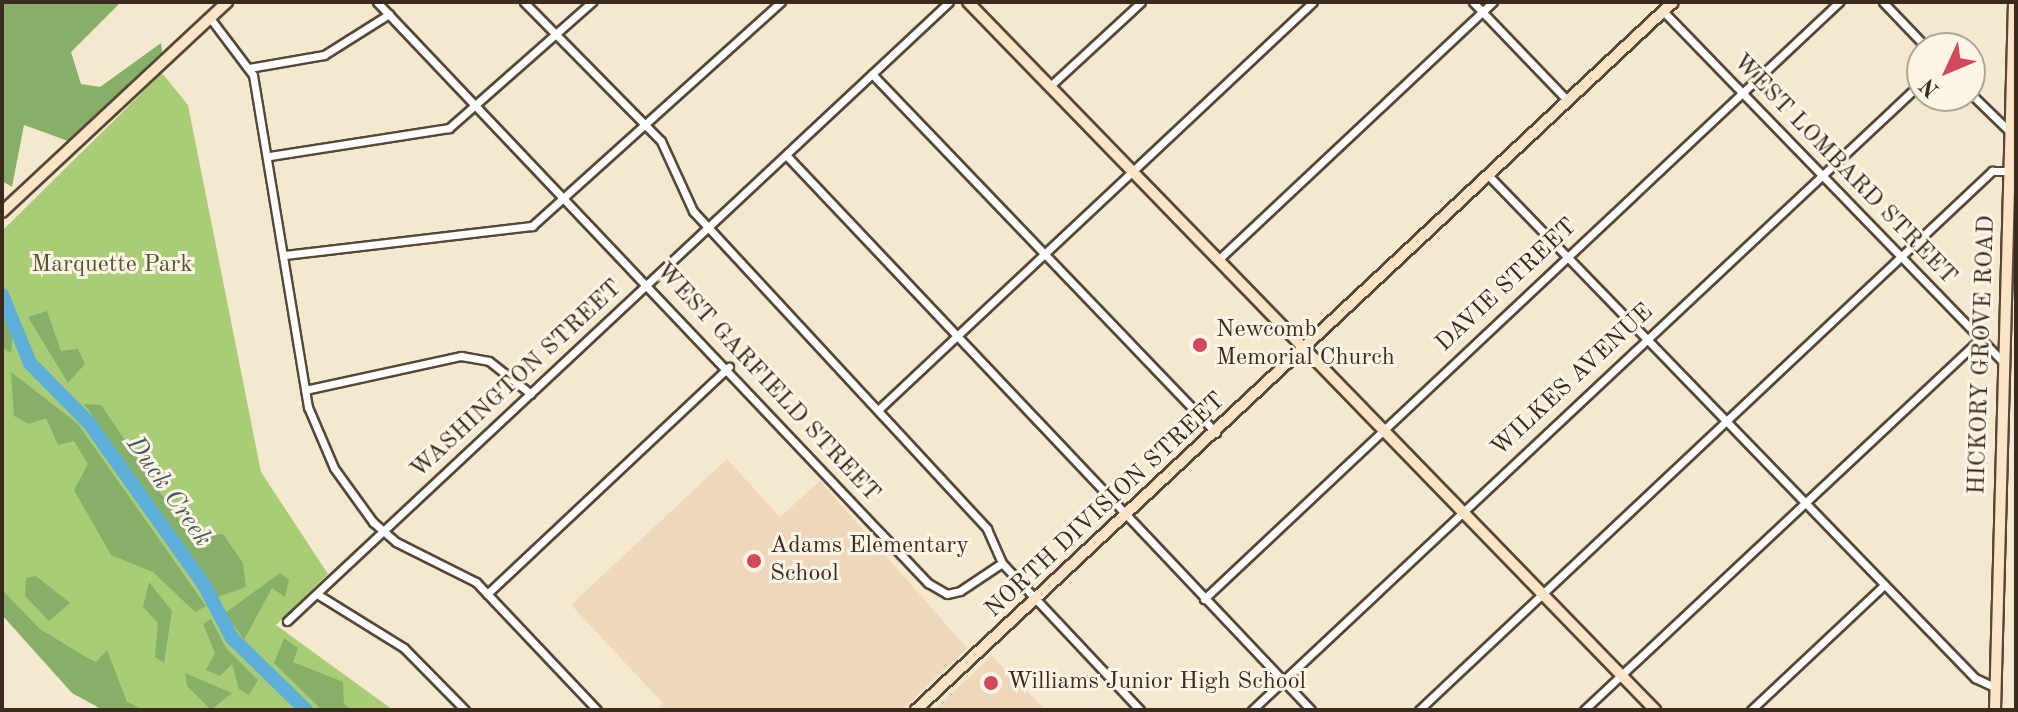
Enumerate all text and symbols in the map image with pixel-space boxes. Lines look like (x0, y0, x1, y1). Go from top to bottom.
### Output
north arrow (1906, 32, 1986, 112)
street label: WEST LOMBARD STREET (1726, 49, 1962, 291)
text: N (1916, 74, 1944, 101)
street label: DAVIE STREET (1431, 213, 1583, 359)
street label: HICKORY GROVE ROAD (1964, 215, 2002, 495)
park label: Marquette Park (31, 252, 193, 280)
street label: WEST GARFIELD STREET (649, 258, 885, 508)
street label: WASHINGTON STREET (405, 275, 629, 485)
street label: WILKES AVENUE (1486, 299, 1660, 463)
place label: Newcomb Memorial Church (1216, 317, 1395, 373)
marker: Newcomb Memorial Church (1191, 336, 1209, 354)
street label: NORTH DIVISION STREET (980, 387, 1232, 625)
water label: Duck Creek (118, 431, 218, 553)
place label: Adams Elementary School (770, 533, 969, 589)
marker: Adams Elementary School (745, 552, 763, 570)
place label: Williams Junior High School (1007, 669, 1306, 697)
marker: Williams Junior High School (982, 674, 1000, 692)

